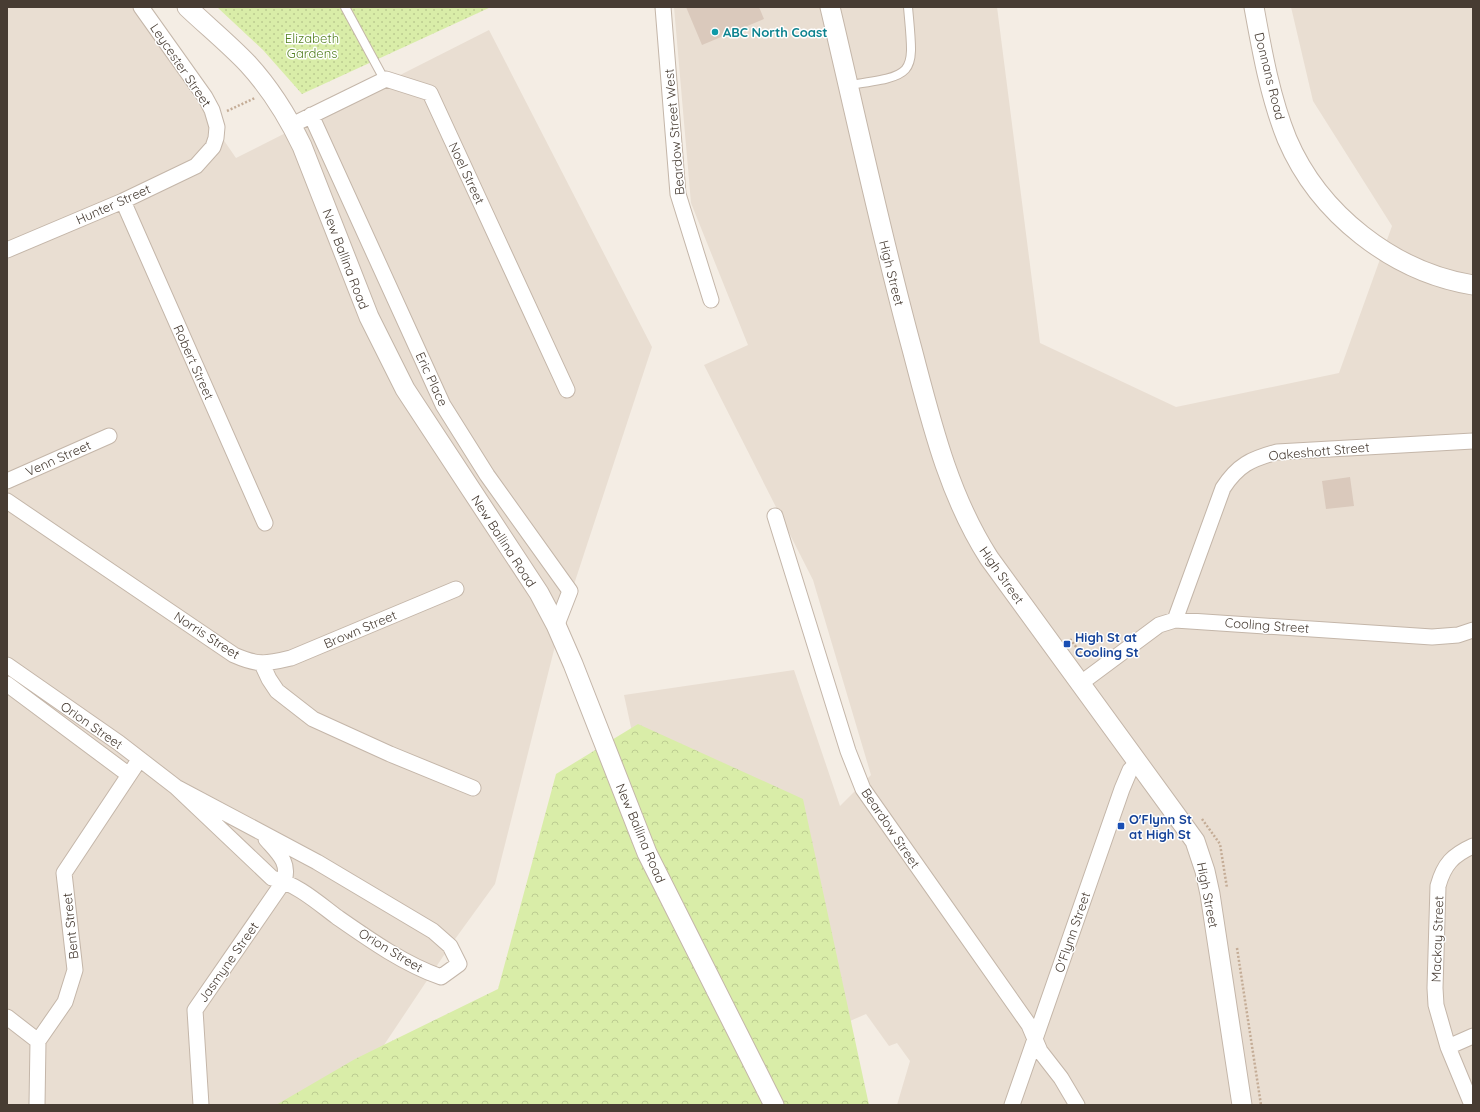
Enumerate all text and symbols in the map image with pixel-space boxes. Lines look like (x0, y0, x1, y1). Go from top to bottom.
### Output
street label: Leycester Street (147, 20, 215, 110)
place label: ABC North Coast (723, 24, 828, 40)
marker: ABC North Coast (710, 27, 720, 37)
park label: Elizabeth Gardens (285, 30, 339, 61)
street label: Donnans Road (1251, 31, 1289, 121)
street label: Beardow Street West (661, 68, 687, 196)
street label: Noel Street (446, 139, 488, 207)
street label: Hunter Street (73, 180, 153, 228)
street label: New Ballina Road (319, 206, 373, 312)
street label: High Street (876, 239, 908, 307)
street label: Robert Street (170, 322, 218, 402)
street label: Eric Place (412, 349, 452, 409)
street label: Venn Street (23, 436, 93, 480)
street label: Oakeshott Street (1268, 439, 1370, 463)
street label: New Ballina Road (468, 492, 540, 590)
street label: High Street (976, 543, 1028, 607)
street label: Brown Street (321, 607, 399, 651)
street label: Norris Street (171, 608, 243, 662)
street label: Cooling Street (1224, 614, 1310, 636)
place label: High St at Cooling St (1075, 629, 1139, 660)
marker: High St at Cooling St (1062, 639, 1072, 649)
street label: Orion Street (58, 698, 126, 752)
street label: New Ballina Road (613, 781, 669, 885)
street label: Beardow Street (858, 785, 924, 871)
place label: O'Flynn St at High St (1129, 811, 1192, 842)
marker: O'Flynn St at High St (1116, 821, 1126, 831)
street label: High Street (1194, 861, 1222, 929)
street label: O'Flynn Street (1051, 890, 1093, 974)
street label: Bent Street (59, 892, 81, 960)
street label: Mackay Street (1427, 895, 1447, 983)
street label: Jasmyne Street (194, 919, 262, 1005)
street label: Orion Street (356, 925, 426, 975)

